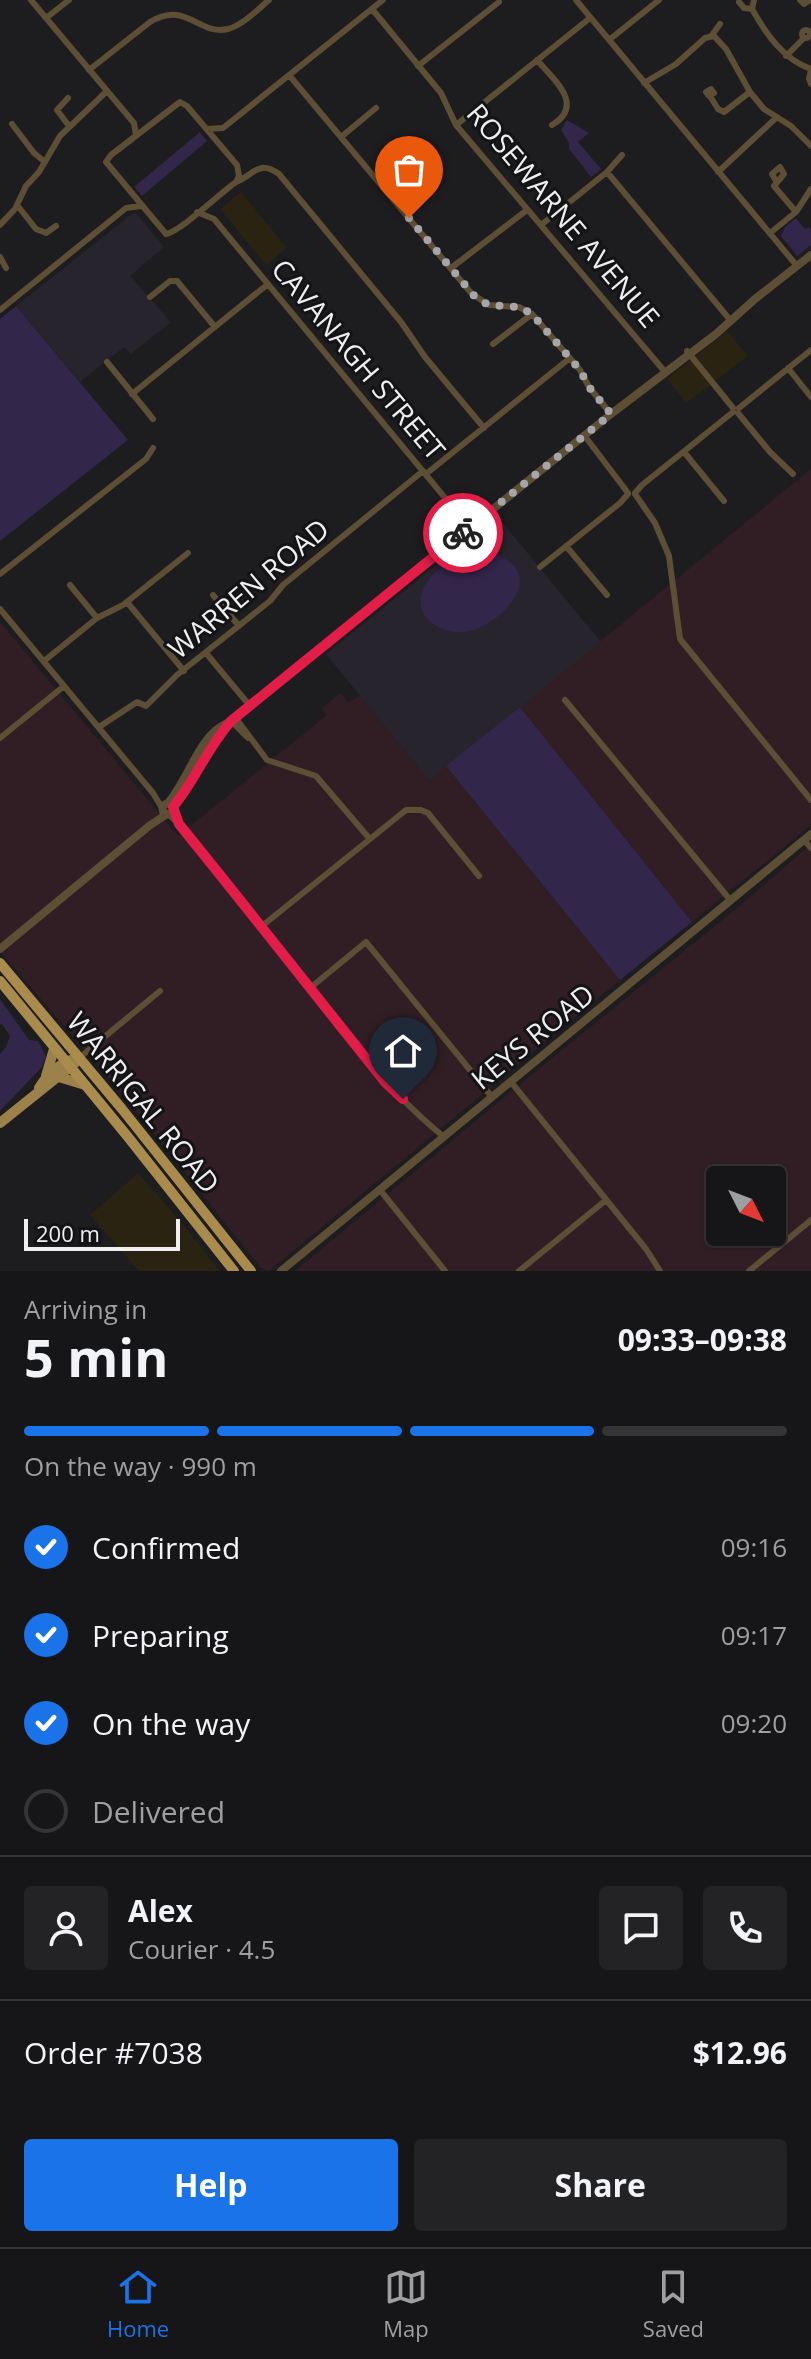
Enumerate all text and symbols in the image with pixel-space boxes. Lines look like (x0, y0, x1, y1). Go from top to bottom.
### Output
street label: ROSEWARNE AVENUE (459, 95, 669, 335)
pin (375, 136, 443, 218)
icon: bag (387, 148, 431, 192)
street label: CAVANAGH STREET (264, 250, 455, 468)
courier (423, 493, 503, 573)
street label: WARREN ROAD (160, 509, 336, 667)
icon: bike (441, 511, 485, 555)
street label: KEYS ROAD (463, 975, 601, 1097)
street label: WARRIGAL ROAD (59, 1003, 229, 1201)
pin (369, 1017, 437, 1099)
icon: home (381, 1029, 425, 1073)
north arrow (706, 1166, 786, 1246)
map controls (706, 1166, 786, 1246)
scale bar (24, 1215, 180, 1251)
text: 200 m (36, 1218, 100, 1248)
text: Arriving in (24, 1291, 147, 1327)
text: 09:33–09:38 (618, 1319, 787, 1360)
text: 5 min (24, 1321, 168, 1392)
text: On the way · 990 m (24, 1448, 257, 1484)
icon: check (24, 1525, 68, 1569)
text: Confirmed (92, 1527, 240, 1568)
text: 09:16 (721, 1529, 787, 1565)
icon: check (24, 1613, 68, 1657)
text: Preparing (92, 1615, 229, 1656)
text: 09:17 (721, 1617, 787, 1653)
icon: check (24, 1701, 68, 1745)
text: On the way (92, 1703, 250, 1744)
text: 09:20 (721, 1705, 787, 1741)
text: Delivered (92, 1791, 225, 1832)
button: person (24, 1886, 108, 1970)
button: chat (599, 1886, 683, 1970)
button: phone (703, 1886, 787, 1970)
text: Alex (128, 1890, 193, 1931)
text: Courier · 4.5 (128, 1931, 275, 1967)
text: Order #7038 (24, 2032, 203, 2073)
text: $12.96 (693, 2032, 787, 2073)
button: Help (24, 2139, 398, 2231)
button: Share (414, 2139, 787, 2231)
tab: Home (107, 2265, 169, 2343)
tab: Map (383, 2265, 429, 2343)
tab: Saved (643, 2265, 704, 2343)

